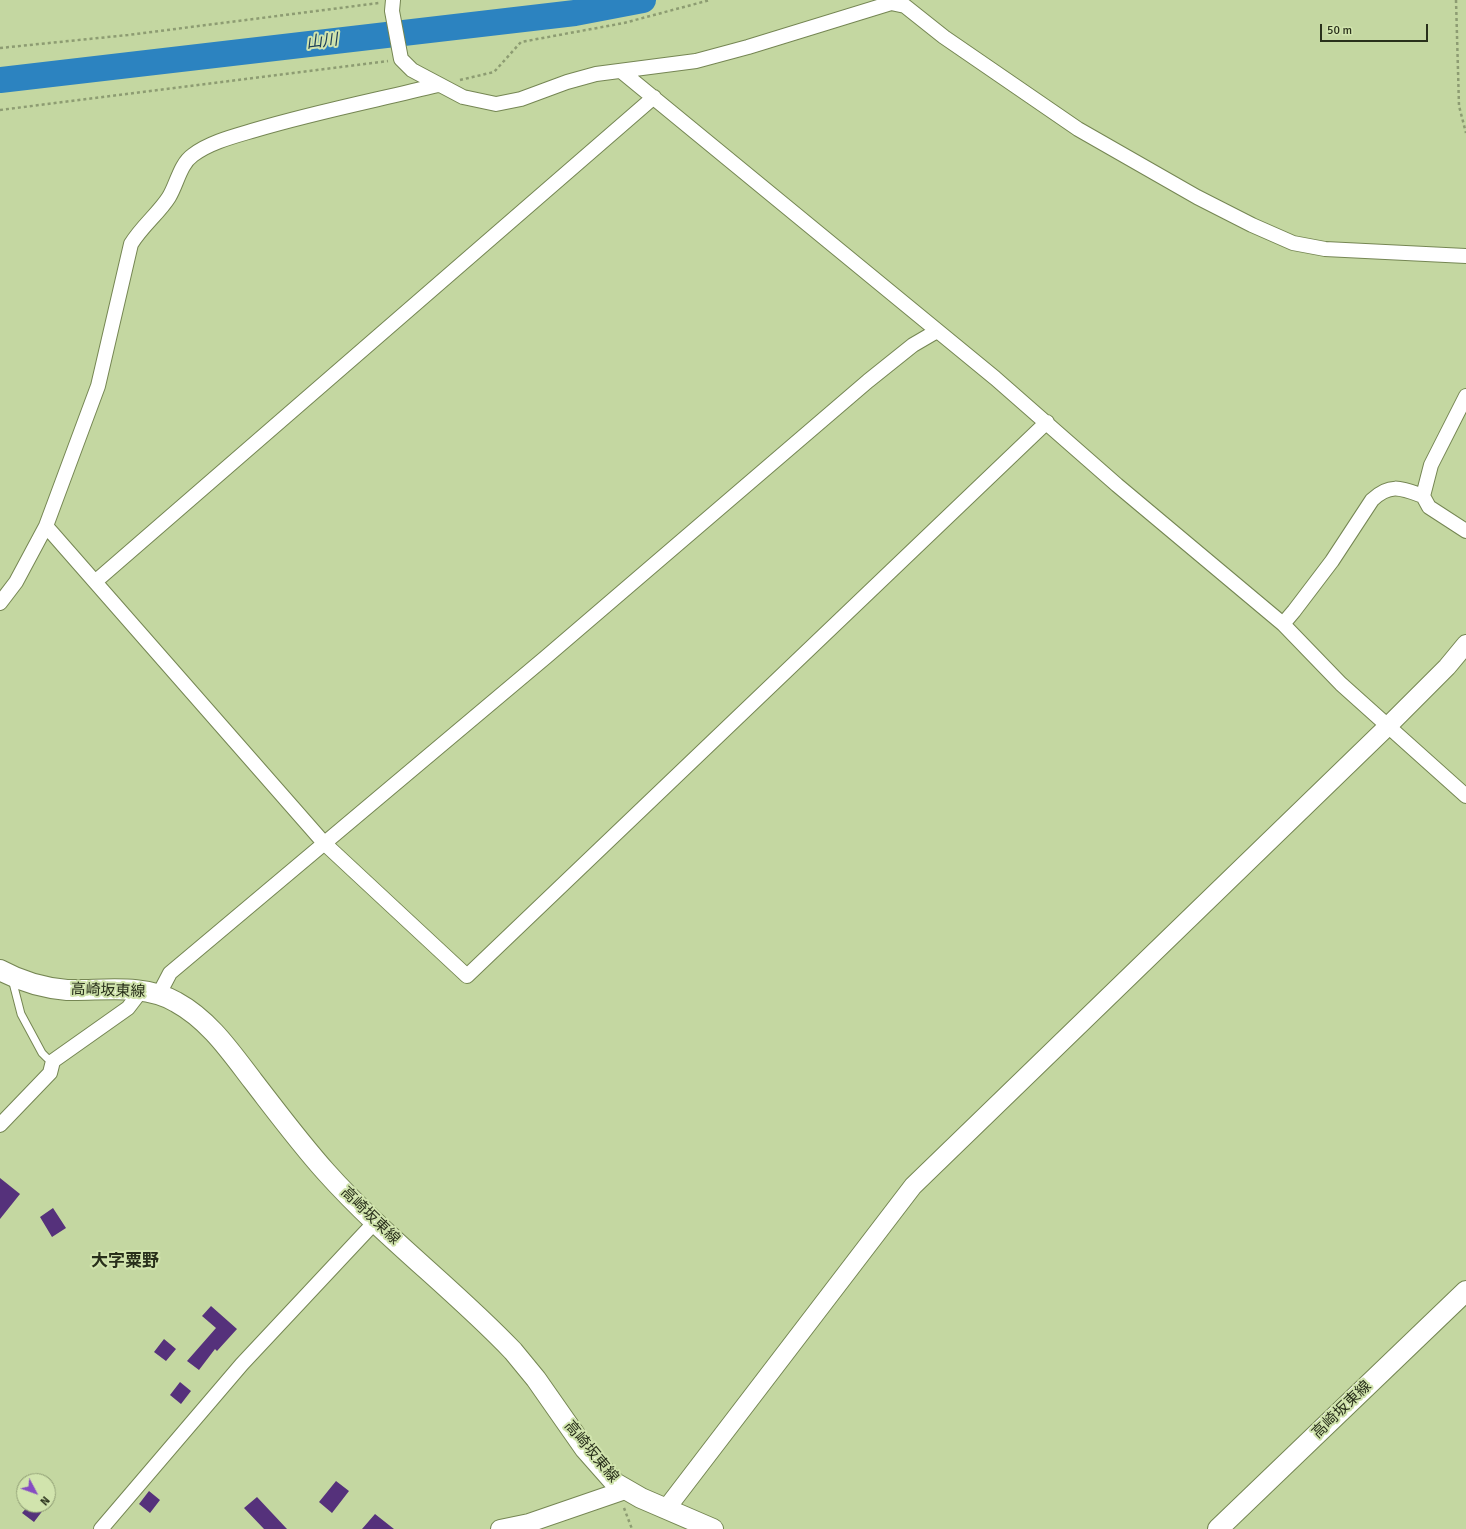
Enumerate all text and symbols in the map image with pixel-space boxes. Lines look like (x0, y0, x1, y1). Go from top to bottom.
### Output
scale bar (1322, 16, 1430, 42)
text: 50 m (1327, 23, 1352, 38)
water label: 山川 (305, 31, 339, 53)
street label: 高崎坂東線 (70, 981, 146, 1001)
street label: 高崎坂東線 (337, 1183, 403, 1249)
district label: 大字粟野 (91, 1252, 159, 1272)
street label: 高崎坂東線 (1309, 1377, 1375, 1443)
street label: 高崎坂東線 (560, 1417, 622, 1487)
north arrow (16, 1473, 56, 1513)
text: N (37, 1493, 52, 1508)

